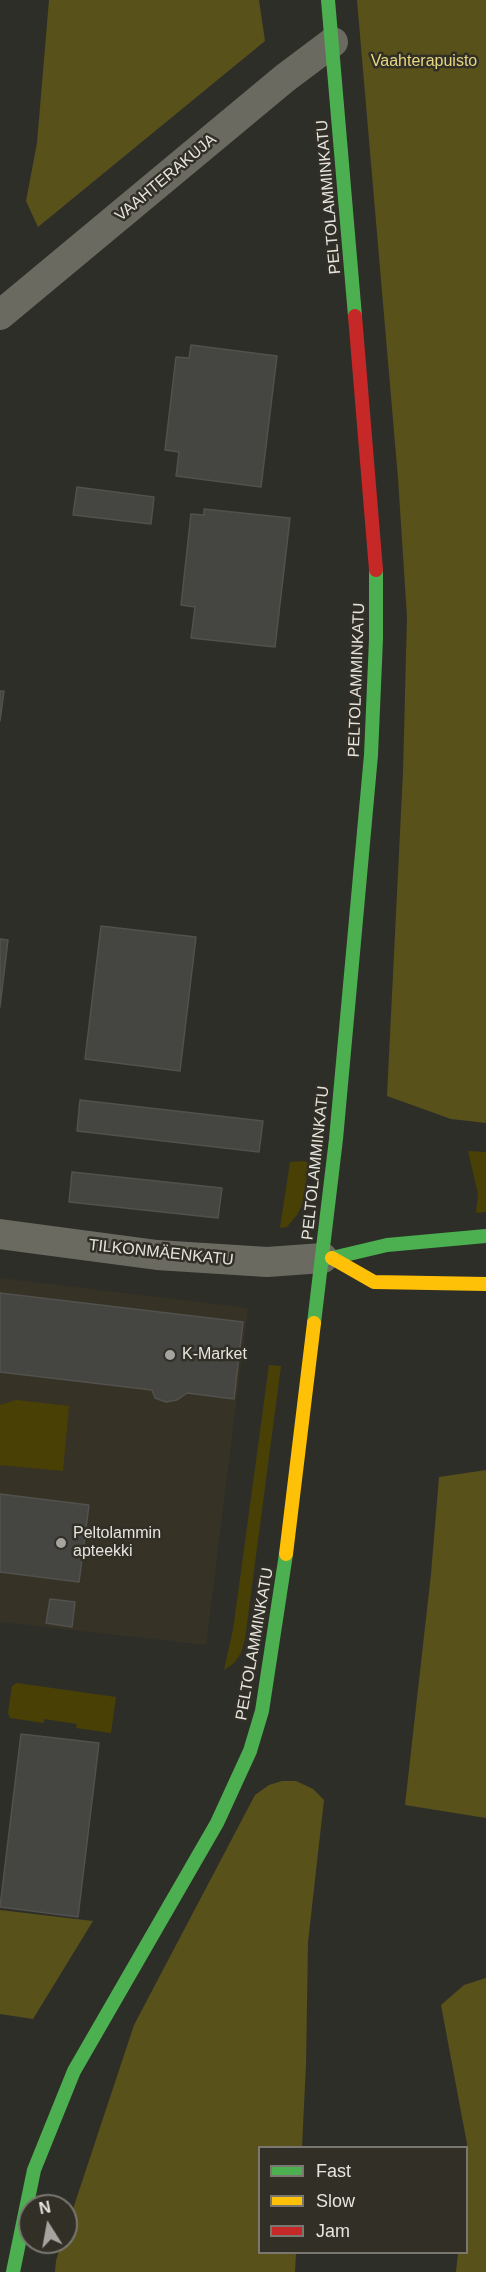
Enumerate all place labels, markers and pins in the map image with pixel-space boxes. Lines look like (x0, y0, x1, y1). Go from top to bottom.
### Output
place label: K-Market (182, 1345, 247, 1365)
marker: K-Market (163, 1348, 177, 1362)
place label: Peltolammin apteekki (73, 1524, 161, 1562)
marker: Peltolammin apteekki (54, 1536, 68, 1550)

